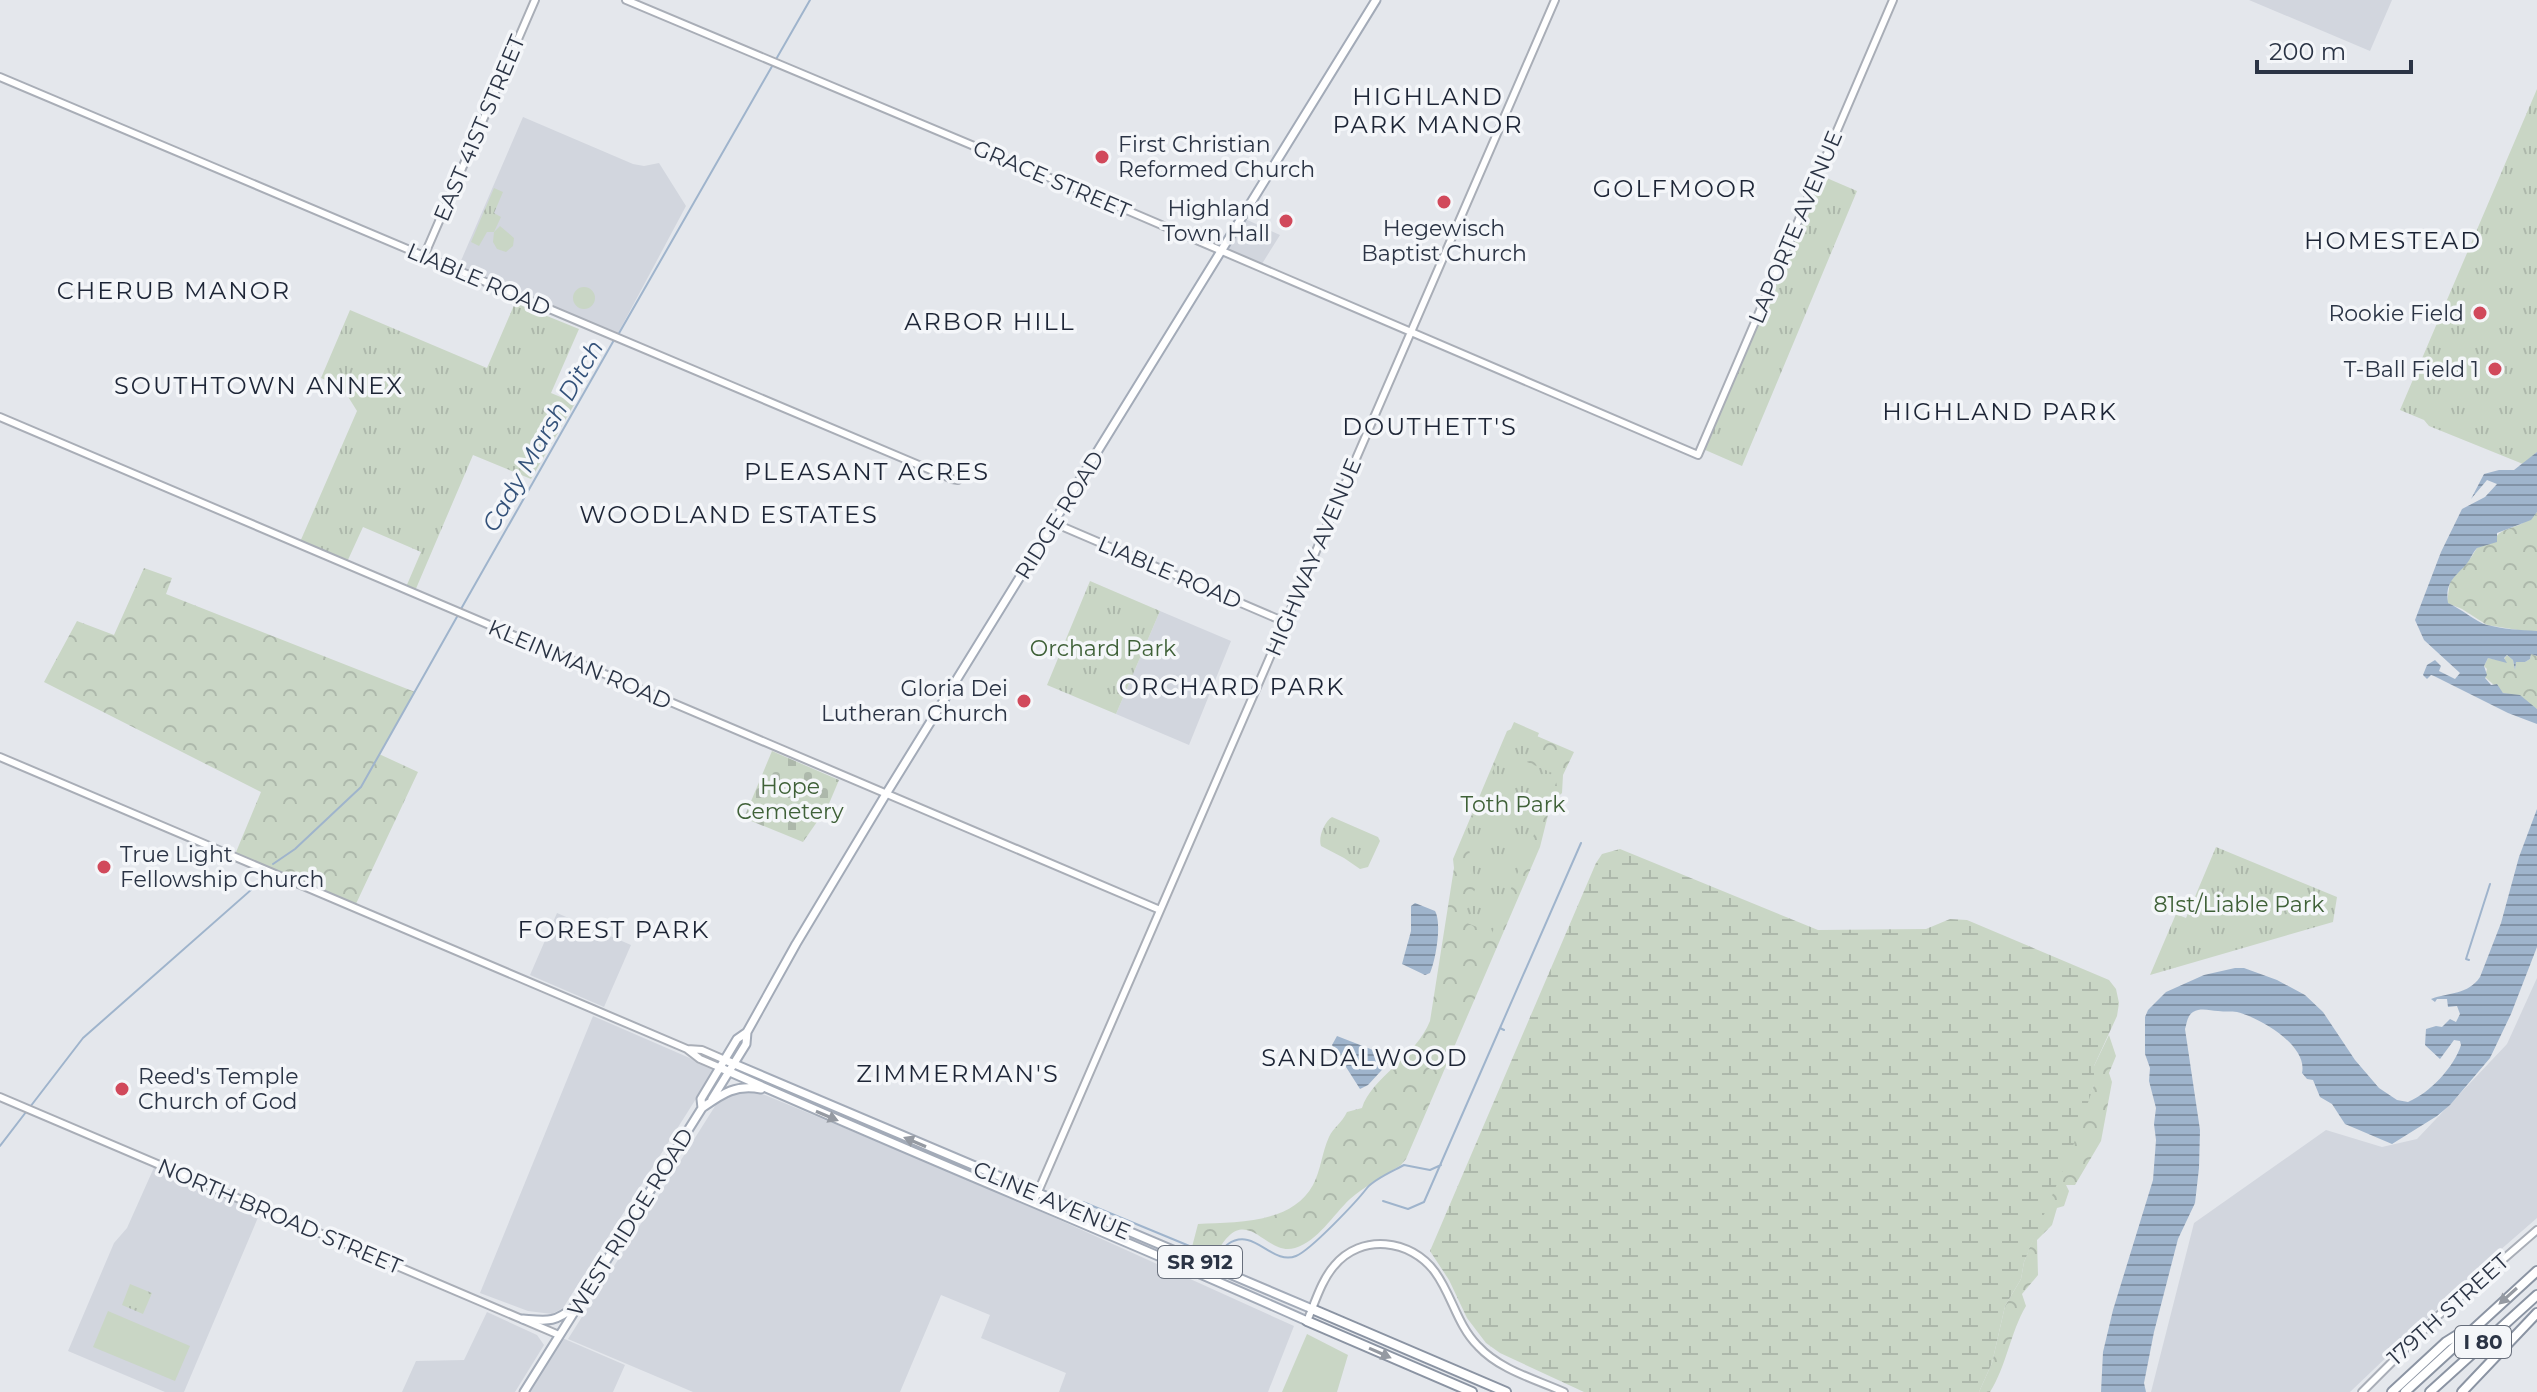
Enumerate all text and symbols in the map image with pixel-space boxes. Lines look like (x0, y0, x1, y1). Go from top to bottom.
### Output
scale bar (2257, 24, 2411, 74)
street label: EAST 41ST STREET (428, 31, 531, 225)
text: 200 m (2269, 37, 2346, 66)
district label: HIGHLAND PARK MANOR (1332, 82, 1524, 139)
street label: LAPORTE AVENUE (1743, 127, 1848, 328)
place label: First Christian Reformed Church (1118, 131, 1315, 183)
street label: GRACE STREET (969, 134, 1135, 225)
marker: First Christian Reformed Church (1093, 148, 1111, 166)
district label: GOLFMOOR (1593, 174, 1757, 203)
marker: Hegewisch Baptist Church (1435, 193, 1453, 211)
place label: Highland Town Hall (1162, 195, 1270, 247)
marker: Highland Town Hall (1277, 212, 1295, 230)
place label: Hegewisch Baptist Church (1361, 215, 1527, 267)
district label: HOMESTEAD (2304, 226, 2482, 255)
street label: LIABLE ROAD (403, 237, 555, 322)
district label: CHERUB MANOR (57, 276, 291, 305)
place label: Rookie Field (2328, 300, 2464, 327)
marker: Rookie Field (2471, 304, 2489, 322)
district label: ARBOR HILL (904, 307, 1076, 336)
water label: Cady Marsh Ditch (476, 335, 609, 537)
place label: T-Ball Field 1 (2344, 356, 2479, 383)
marker: T-Ball Field 1 (2486, 360, 2504, 378)
district label: SOUTHTOWN ANNEX (114, 371, 404, 400)
district label: HIGHLAND PARK (1882, 397, 2118, 426)
district label: DOUTHETT'S (1342, 412, 1518, 441)
street label: RIDGE ROAD (1009, 446, 1110, 584)
street label: HIGHWAY AVENUE (1260, 454, 1367, 660)
district label: PLEASANT ACRES (744, 457, 990, 486)
district label: WOODLAND ESTATES (579, 500, 879, 529)
street label: LIABLE ROAD (1094, 530, 1246, 615)
street label: KLEINMAN ROAD (484, 614, 675, 715)
park label: Orchard Park (1030, 635, 1177, 662)
district label: ORCHARD PARK (1119, 672, 1345, 701)
place label: Gloria Dei Lutheran Church (821, 675, 1008, 727)
marker: Gloria Dei Lutheran Church (1015, 692, 1033, 710)
park label: Hope Cemetery (736, 773, 844, 825)
park label: Toth Park (1460, 791, 1566, 818)
place label: True Light Fellowship Church (120, 841, 324, 893)
marker: True Light Fellowship Church (95, 858, 113, 876)
park label: 81st/Liable Park (2153, 891, 2325, 918)
district label: FOREST PARK (518, 915, 710, 944)
district label: SANDALWOOD (1261, 1043, 1469, 1072)
district label: ZIMMERMAN'S (856, 1059, 1060, 1088)
place label: Reed's Temple Church of God (138, 1063, 299, 1115)
marker: Reed's Temple Church of God (113, 1080, 131, 1098)
one-way arrow (815, 1109, 839, 1122)
street label: WEST RIDGE ROAD (562, 1123, 699, 1321)
one-way arrow (903, 1136, 927, 1149)
street label: NORTH BROAD STREET (154, 1153, 406, 1280)
street label: CLINE AVENUE (969, 1155, 1135, 1246)
road number: SR 912 (1158, 1246, 1242, 1278)
street label: 179TH STREET (2382, 1248, 2515, 1371)
one-way arrow (2499, 1286, 2518, 1304)
road number: I 80 (2455, 1326, 2511, 1358)
one-way arrow (1368, 1346, 1392, 1359)

